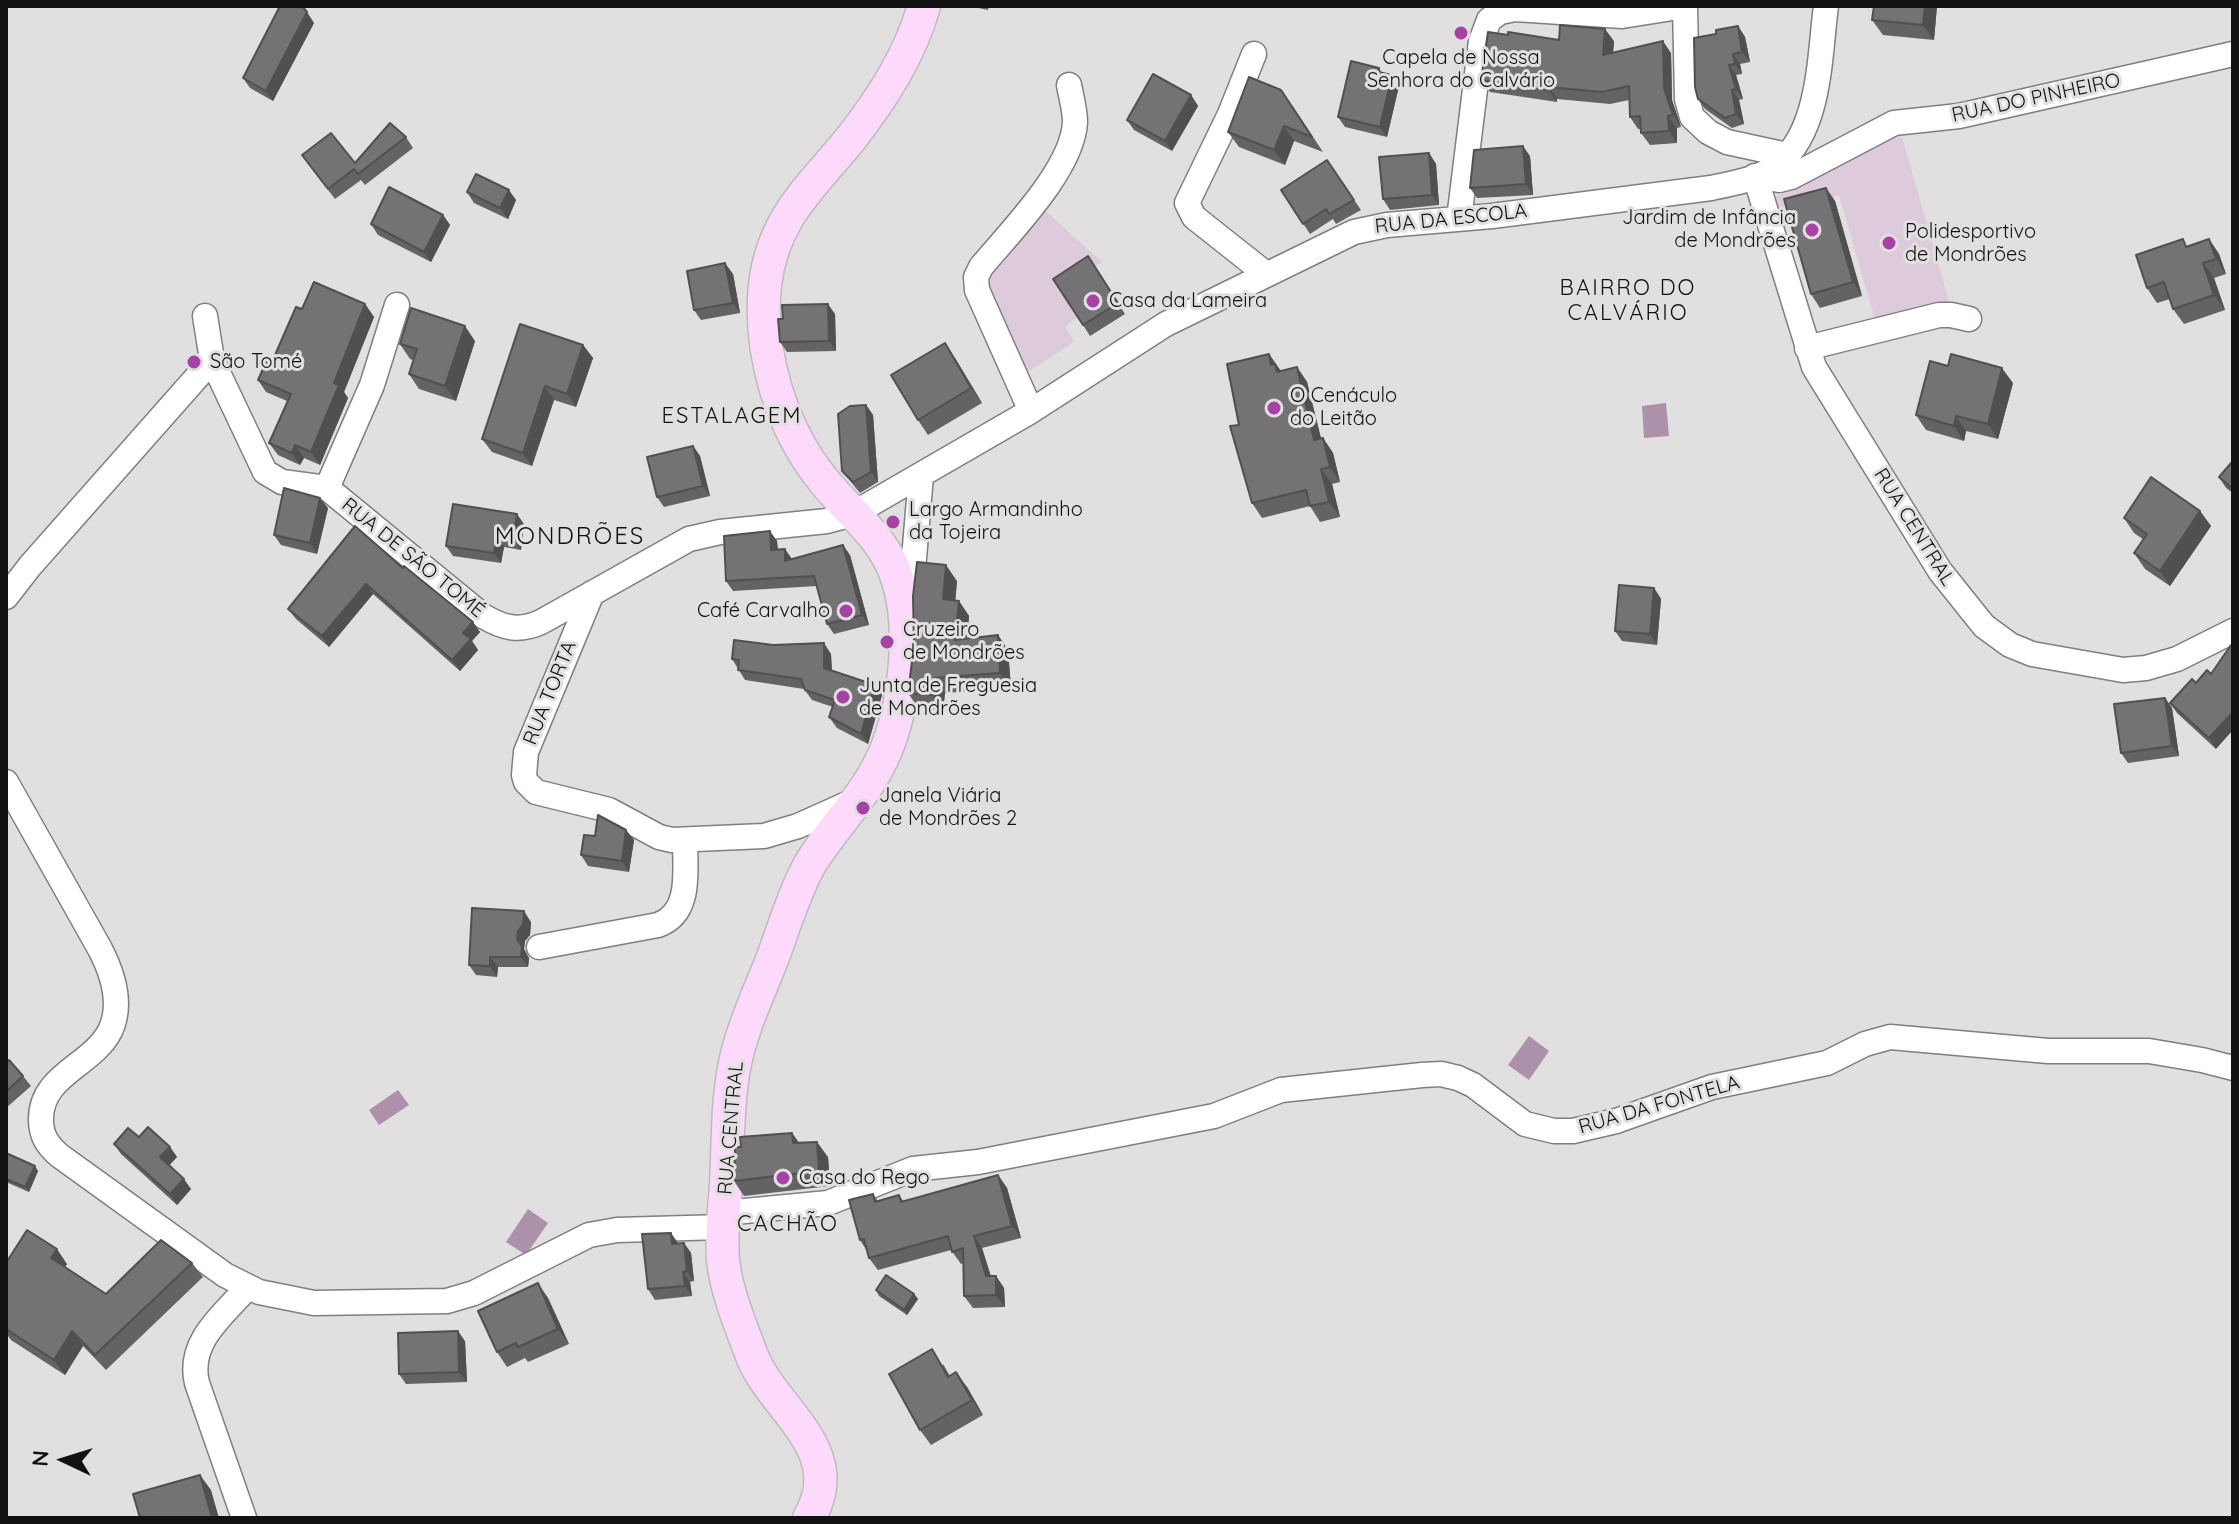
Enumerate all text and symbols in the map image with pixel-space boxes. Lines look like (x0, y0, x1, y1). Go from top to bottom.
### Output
marker: Capela de Nossa Senhora do Calvário (1452, 24, 1470, 42)
place label: Capela de Nossa Senhora do Calvário (1367, 46, 1555, 93)
street label: RUA DO PINHEIRO (1950, 68, 2122, 128)
street label: RUA DA ESCOLA (1374, 199, 1528, 239)
place label: Jardim de Infância de Mondrões (1622, 206, 1796, 253)
place label: Polidesportivo de Mondrões (1905, 220, 2036, 267)
marker: Jardim de Infância de Mondrões (1803, 221, 1821, 239)
marker: Polidesportivo de Mondrões (1880, 234, 1898, 252)
district label: BAIRRO DO CALVÁRIO (1560, 275, 1696, 326)
place label: Casa da Lameira (1109, 289, 1267, 313)
marker: Casa da Lameira (1084, 292, 1102, 310)
place label: São Tomé (210, 350, 302, 374)
marker: São Tomé (185, 353, 203, 371)
place label: O Cenáculo do Leitão (1290, 384, 1397, 431)
marker: O Cenáculo do Leitão (1265, 399, 1283, 417)
district label: ESTALAGEM (661, 403, 803, 429)
street label: RUA CENTRAL (1868, 464, 1960, 590)
street label: RUA DE SÃO TOMÉ (337, 493, 489, 623)
place label: Largo Armandinho da Tojeira (909, 498, 1083, 545)
marker: Largo Armandinho da Tojeira (884, 513, 902, 531)
district label: MONDRÕES (495, 523, 645, 551)
place label: Café Carvalho (697, 599, 830, 623)
marker: Café Carvalho (837, 602, 855, 620)
place label: Cruzeiro de Mondrões (903, 618, 1025, 665)
marker: Cruzeiro de Mondrões (878, 633, 896, 651)
street label: RUA TORTA (518, 638, 582, 748)
place label: Junta de Freguesia de Mondrões (859, 674, 1037, 721)
marker: Junta de Freguesia de Mondrões (834, 688, 852, 706)
place label: Janela Viária de Mondrões 2 (879, 784, 1017, 831)
marker: Janela Viária de Mondrões 2 (854, 799, 872, 817)
street label: RUA CENTRAL (713, 1060, 749, 1196)
street label: RUA DA FONTELA (1576, 1071, 1742, 1139)
place label: Casa do Rego (799, 1166, 930, 1190)
marker: Casa do Rego (774, 1169, 792, 1187)
district label: CACHÃO (737, 1211, 839, 1237)
north arrow (24, 1420, 104, 1500)
text: N (26, 1449, 55, 1467)

